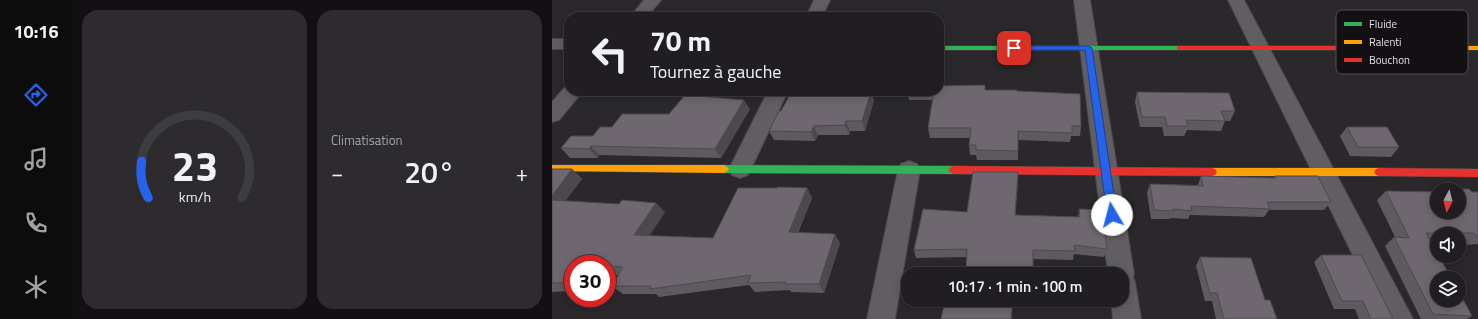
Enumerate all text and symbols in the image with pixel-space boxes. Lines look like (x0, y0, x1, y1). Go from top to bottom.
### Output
legend (1336, 10, 1468, 74)
text: Fluide (1369, 16, 1397, 32)
text: 10:16 (14, 18, 58, 45)
text: 70 m (650, 19, 711, 62)
icon: left (584, 28, 636, 80)
pin (997, 31, 1031, 65)
text: Ralenti (1369, 34, 1402, 50)
icon: arrive (1003, 37, 1025, 59)
text: Bouchon (1369, 52, 1410, 68)
text: Tournez à gauche (650, 58, 781, 85)
icon: directions (22, 81, 50, 109)
text: Climatisation (331, 130, 403, 150)
text: 23 (171, 133, 218, 196)
icon: music (22, 145, 50, 173)
text: 20° (404, 149, 455, 195)
text: − (331, 156, 343, 190)
text: + (516, 156, 528, 190)
north arrow (1430, 183, 1466, 219)
map controls (1430, 183, 1466, 307)
text: km/h (178, 185, 211, 207)
position arrow (1091, 194, 1133, 236)
icon: phone (22, 209, 50, 237)
button: sound (1430, 227, 1466, 263)
speed limit sign: 30 (564, 255, 616, 307)
button: layers (1430, 271, 1466, 307)
icon: climate (22, 273, 50, 301)
text: 10:17 · 1 min · 100 m (948, 275, 1082, 298)

